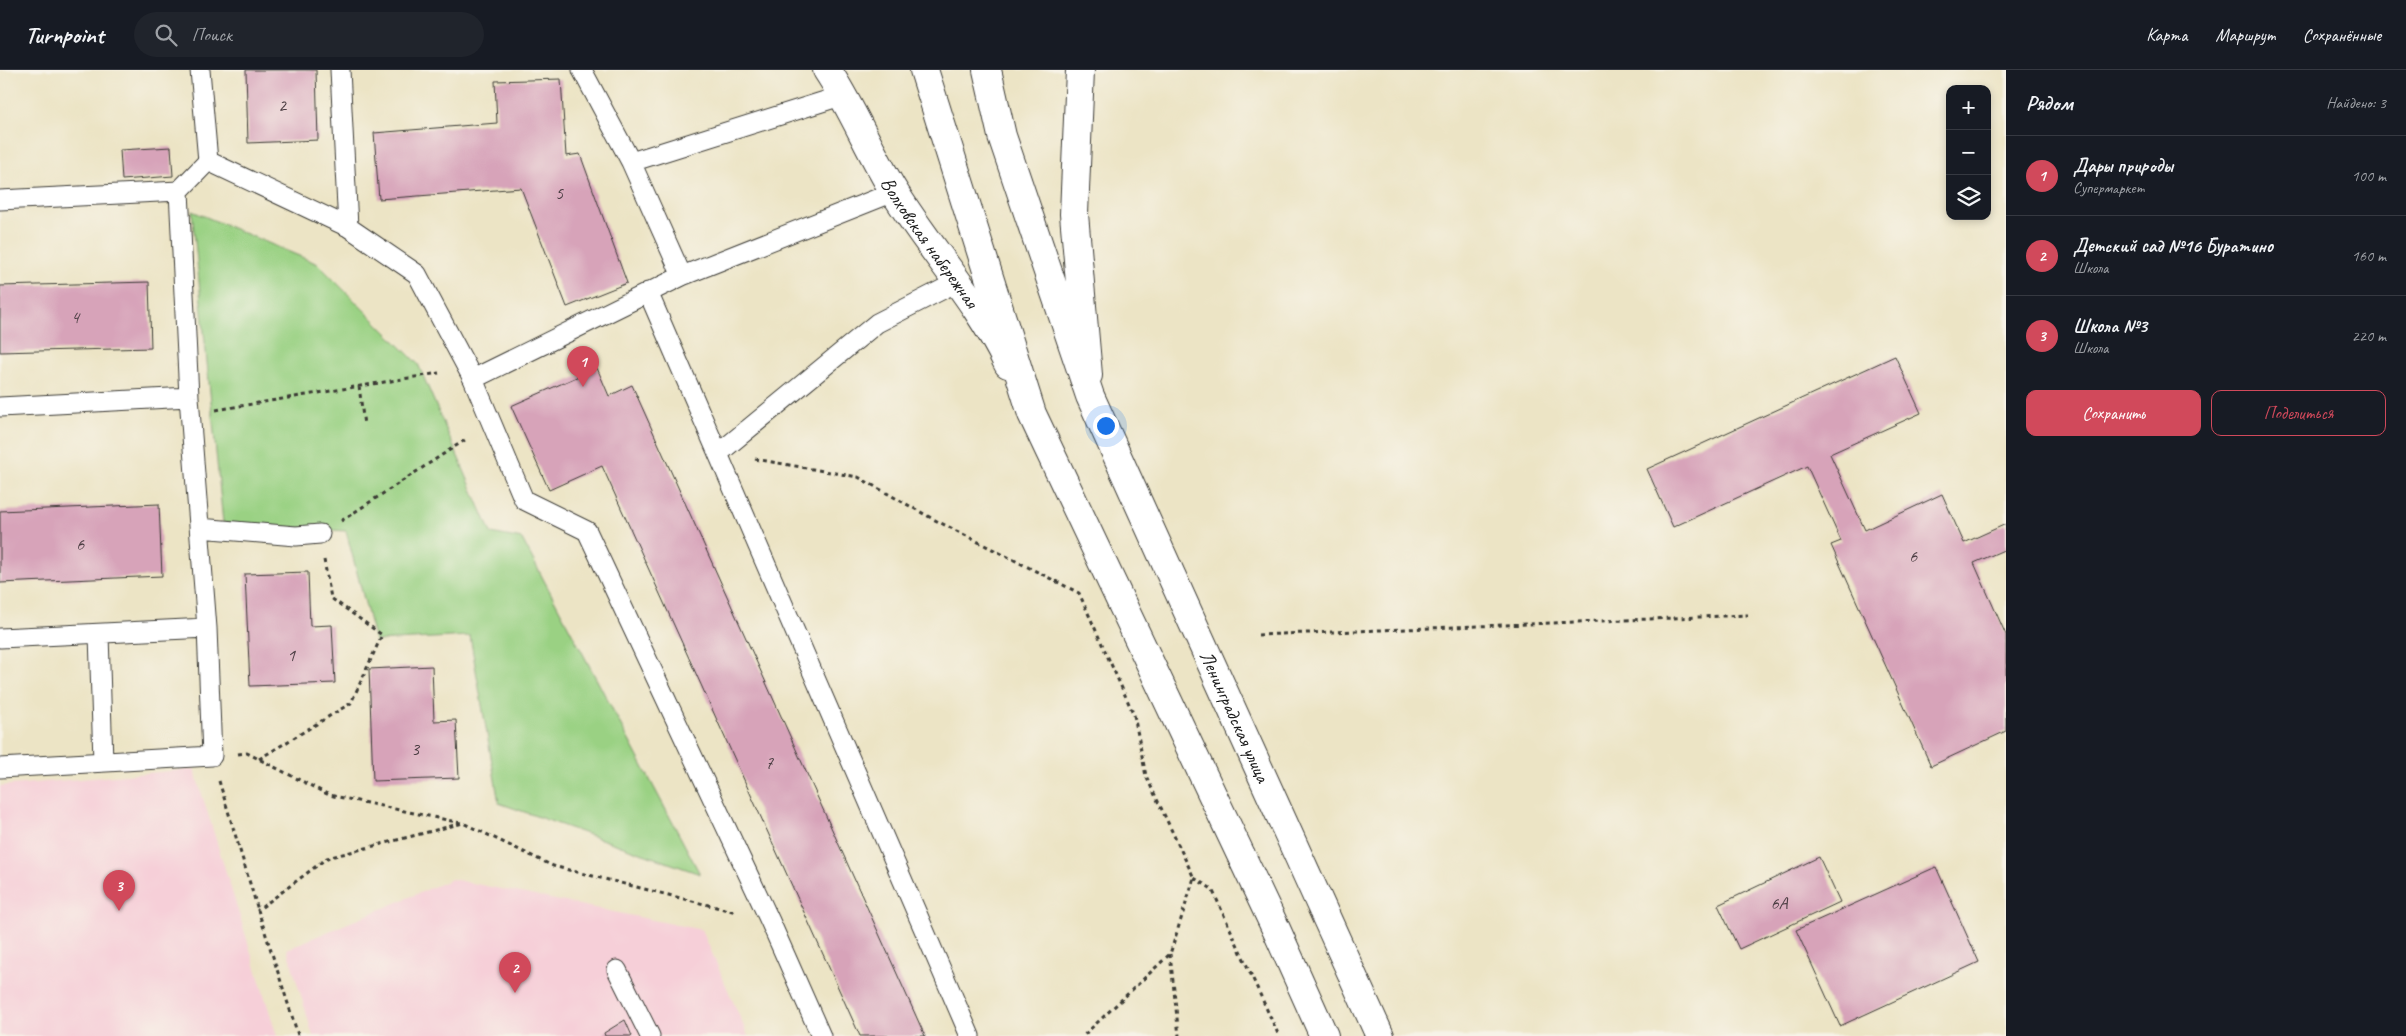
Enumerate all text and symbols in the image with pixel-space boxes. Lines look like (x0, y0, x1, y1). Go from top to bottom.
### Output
search box (134, 12, 484, 57)
text: Turnpoint (25, 20, 104, 50)
icon: search (152, 21, 180, 49)
text: Поиск (192, 23, 232, 47)
text: Карта (2146, 24, 2187, 46)
text: Маршрут (2215, 24, 2275, 46)
text: Сохранённые (2303, 24, 2381, 46)
map controls (1946, 85, 1991, 220)
button: + (1946, 85, 1991, 130)
text: Рядом (2026, 90, 2073, 116)
text: Найдено: 3 (2326, 93, 2386, 113)
house number: 2 (278, 94, 288, 116)
button: − (1946, 130, 1991, 175)
text: Дары природы (2073, 154, 2173, 178)
text: 1 (2038, 166, 2046, 186)
text: 100 m (2352, 166, 2386, 186)
street label: Волховская набережная (875, 172, 985, 315)
button: layers (1946, 175, 1991, 220)
text: Супермаркет (2073, 178, 2144, 198)
house number: 5 (555, 182, 564, 204)
text: Детский сад №16 Буратино (2073, 234, 2273, 258)
text: 2 (2038, 246, 2046, 266)
text: 160 m (2352, 246, 2386, 266)
text: Школа (2073, 258, 2108, 278)
house number: 4 (71, 306, 81, 328)
text: Школа №3 (2073, 314, 2147, 338)
text: 3 (2038, 326, 2046, 346)
text: 220 m (2352, 326, 2386, 346)
text: Школа (2073, 338, 2108, 358)
pin: 1 (567, 346, 599, 387)
button: Сохранить (2026, 390, 2201, 436)
button: Поделиться (2211, 390, 2386, 436)
your location (1093, 413, 1119, 439)
house number: 6 (76, 533, 85, 555)
house number: 6 (1909, 545, 1918, 567)
house number: 1 (287, 644, 296, 666)
street label: Ленинградская улица (1194, 647, 1276, 788)
house number: 3 (411, 738, 421, 760)
house number: 7 (765, 752, 774, 774)
pin: 3 (103, 870, 135, 911)
house number: 6А (1770, 892, 1789, 914)
pin: 2 (499, 952, 531, 993)

